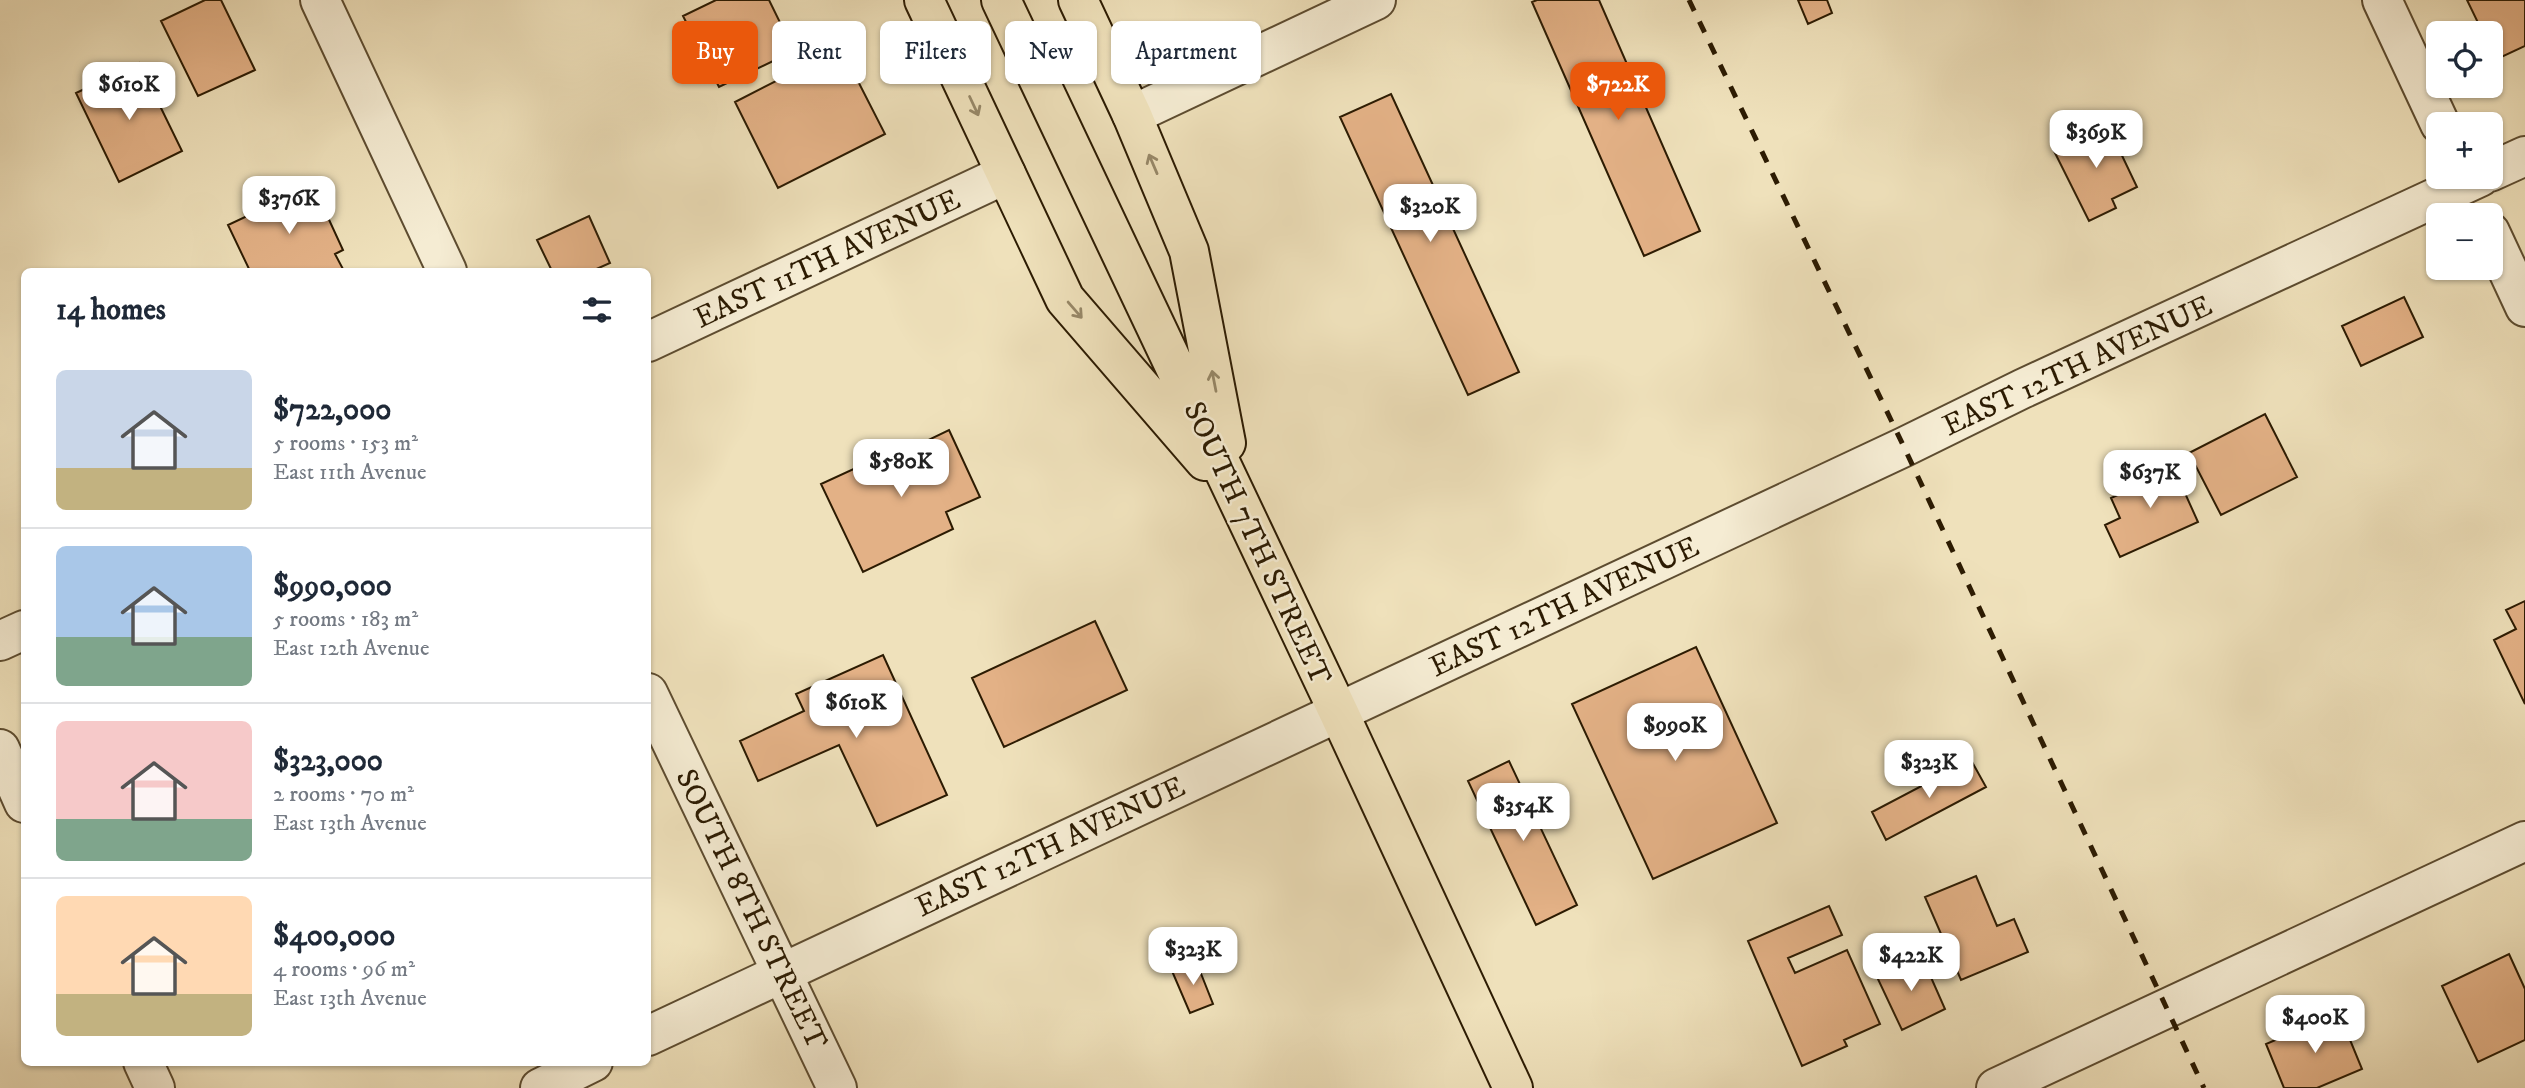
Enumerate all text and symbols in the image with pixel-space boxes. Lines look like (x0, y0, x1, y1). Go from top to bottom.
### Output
chip: Buy (672, 21, 758, 84)
chip: Rent (772, 21, 866, 84)
chip: Filters (880, 21, 991, 84)
chip: New (1005, 21, 1097, 84)
chip: Apartment (1111, 21, 1261, 84)
map controls (2426, 21, 2503, 280)
button: locate (2426, 21, 2503, 98)
pin: $610K (80, 62, 178, 122)
pin: $722K (1569, 62, 1667, 122)
text: $610K (98, 70, 160, 99)
text: $722K (1586, 70, 1650, 99)
one-way arrow (968, 95, 981, 116)
pin: $369K (2047, 110, 2145, 170)
button: + (2426, 112, 2503, 189)
text: $369K (2066, 118, 2126, 147)
one-way arrow (1145, 153, 1158, 175)
pin: $376K (240, 176, 338, 236)
street label: EAST 11TH AVENUE (689, 181, 967, 337)
text: $376K (258, 184, 320, 213)
pin: $320K (1381, 184, 1479, 244)
text: $320K (1400, 192, 1460, 221)
button: − (2426, 203, 2503, 280)
street label: EAST 12TH AVENUE (1937, 288, 2218, 445)
icon: filters (578, 291, 616, 329)
text: 14 homes (56, 292, 166, 329)
one-way arrow (1067, 300, 1083, 318)
one-way arrow (1207, 370, 1221, 393)
text: $722,000 (273, 392, 391, 429)
street label: SOUTH 7TH STREET (1175, 396, 1339, 691)
icon: home (112, 398, 196, 482)
text: 5 rooms · 153 m² (273, 429, 418, 458)
pin: $580K (852, 440, 950, 499)
text: $580K (869, 447, 933, 476)
pin: $637K (2101, 450, 2199, 510)
text: East 11th Avenue (273, 458, 427, 487)
text: $637K (2119, 458, 2181, 487)
street label: EAST 12TH AVENUE (1424, 529, 1705, 686)
text: $990,000 (273, 568, 392, 605)
icon: home (112, 574, 196, 658)
text: 5 rooms · 183 m² (273, 605, 418, 634)
text: East 12th Avenue (273, 634, 429, 663)
pin: $610K (807, 680, 905, 740)
text: $610K (825, 688, 887, 717)
pin: $990K (1626, 704, 1724, 763)
text: $990K (1643, 711, 1707, 740)
pin: $323K (1880, 740, 1978, 800)
text: $323,000 (273, 743, 383, 780)
text: $323K (1900, 748, 1958, 777)
icon: home (112, 749, 196, 833)
street label: SOUTH 8TH STREET (667, 763, 835, 1056)
street label: EAST 12TH AVENUE (910, 769, 1191, 926)
text: 2 rooms · 70 m² (273, 780, 414, 809)
pin: $354K (1474, 784, 1572, 843)
text: $354K (1493, 791, 1553, 820)
text: East 13th Avenue (273, 809, 427, 838)
text: $400,000 (273, 918, 395, 955)
icon: home (112, 924, 196, 1008)
pin: $323K (1144, 928, 1242, 987)
pin: $422K (1862, 934, 1960, 993)
text: $323K (1164, 935, 1222, 964)
text: $422K (1879, 941, 1943, 970)
text: 4 rooms · 96 m² (273, 955, 415, 984)
text: East 13th Avenue (273, 984, 427, 1013)
pin: $400K (2266, 996, 2364, 1055)
text: $400K (2282, 1003, 2348, 1032)

